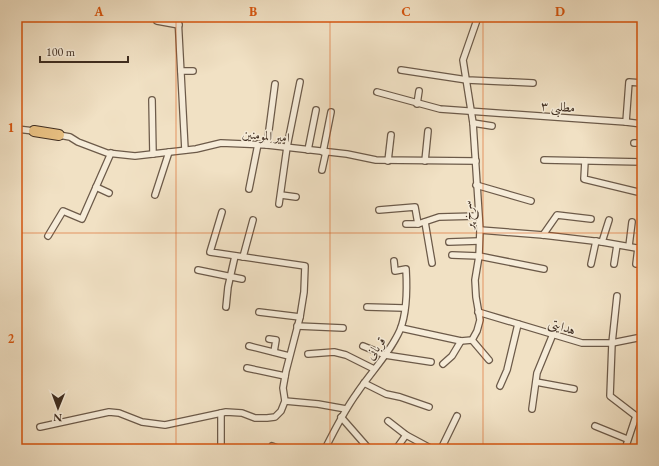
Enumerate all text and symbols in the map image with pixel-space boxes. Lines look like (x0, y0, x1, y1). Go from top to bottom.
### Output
text: A (93, 3, 104, 20)
text: B (249, 3, 257, 20)
text: C (401, 3, 411, 20)
text: D (555, 3, 565, 20)
scale bar (40, 38, 128, 64)
text: 100 m (46, 44, 76, 60)
street label: مطلبی ۳ (540, 97, 576, 118)
text: 1 (8, 119, 15, 136)
street label: امیر المومنین (241, 125, 291, 146)
street label: سرخ پر (458, 200, 480, 232)
street label: هدایتی (546, 314, 578, 339)
text: 2 (8, 330, 15, 347)
street label: قربانی (361, 333, 389, 363)
north arrow (38, 388, 78, 428)
text: N (53, 411, 62, 425)

